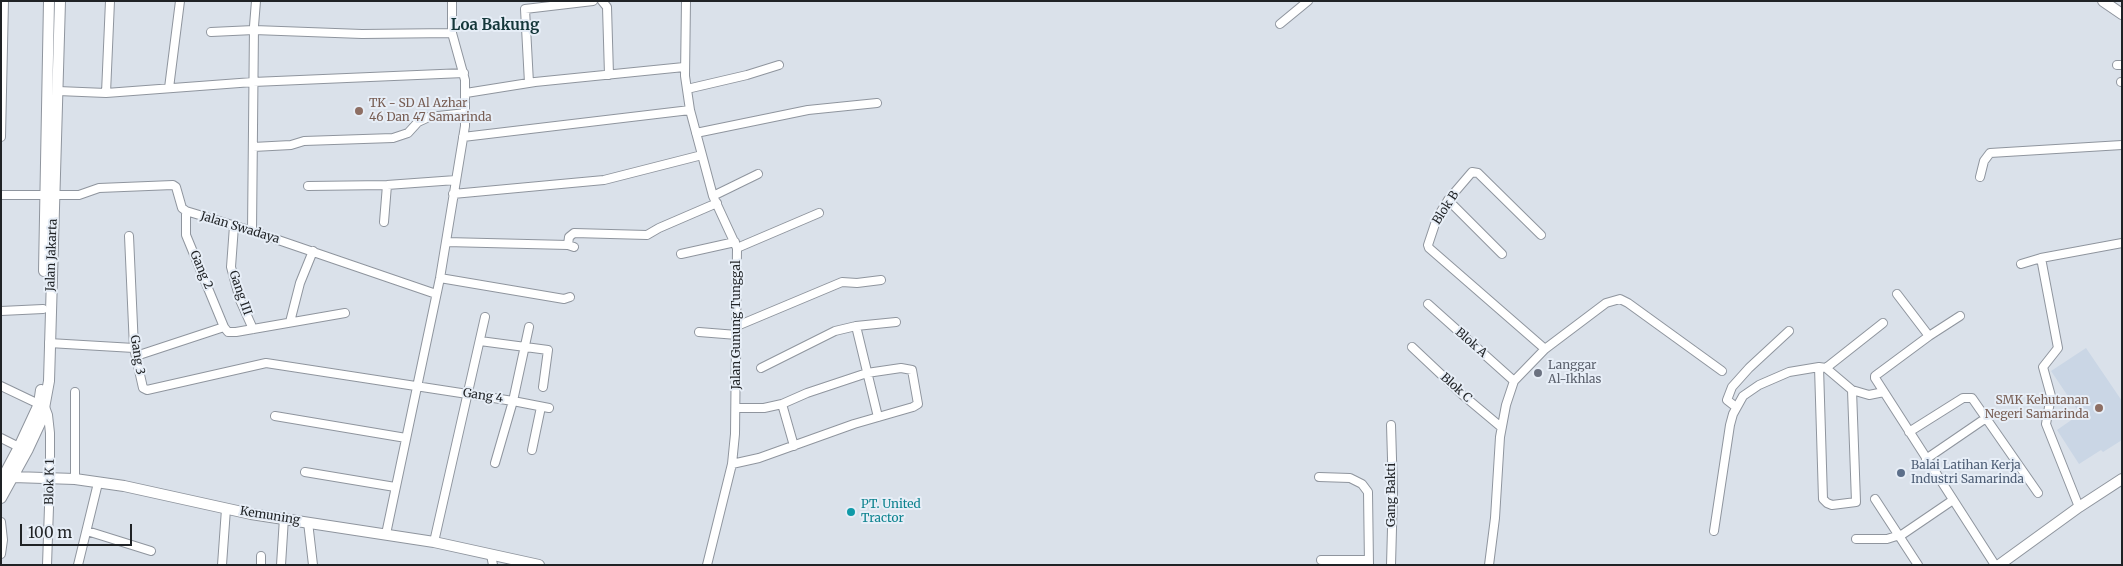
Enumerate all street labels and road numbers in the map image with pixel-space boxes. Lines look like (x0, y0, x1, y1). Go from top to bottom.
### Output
street label: Blok B (1430, 189, 1462, 227)
street label: Jalan Swadaya (199, 209, 281, 247)
street label: Jalan Jakarta (44, 218, 60, 292)
street label: Gang 2 (187, 249, 215, 291)
street label: Jalan Gunung Tunggal (730, 260, 744, 390)
street label: Gang III (226, 269, 254, 317)
street label: Blok A (1452, 325, 1490, 361)
street label: Gang 3 (127, 334, 147, 376)
street label: Blok C (1438, 370, 1474, 406)
street label: Gang 4 (462, 386, 504, 406)
street label: Blok K 1 (42, 459, 58, 505)
street label: Gang Bakti (1385, 463, 1399, 527)
street label: Kemuning (239, 504, 301, 528)

